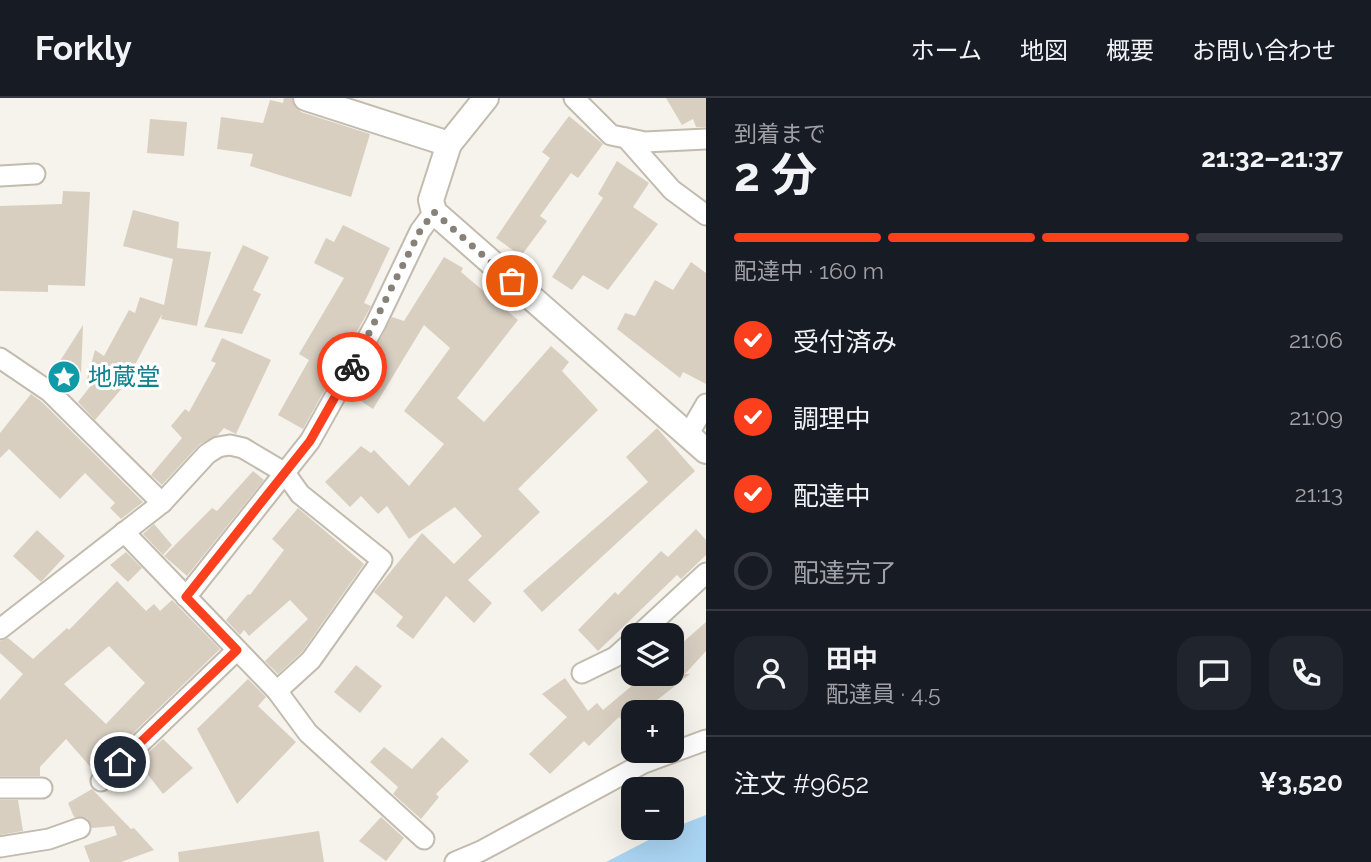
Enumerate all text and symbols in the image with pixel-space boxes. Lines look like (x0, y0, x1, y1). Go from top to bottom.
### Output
text: Forkly (35, 29, 132, 68)
text: ホーム (911, 36, 982, 65)
text: 地図 (1020, 36, 1068, 65)
text: 概要 (1106, 36, 1154, 65)
text: お問い合わせ (1192, 36, 1336, 65)
text: 到着まで (734, 120, 826, 147)
text: 21:32–21:37 (1201, 143, 1343, 173)
text: 2 分 (734, 148, 817, 202)
pin (482, 251, 542, 311)
text: 配達中 · 160 m (734, 257, 884, 284)
icon: bag (493, 262, 531, 300)
icon: check (734, 321, 772, 359)
text: 21:06 (1289, 326, 1343, 353)
text: 受付済み (793, 327, 897, 357)
courier (317, 332, 387, 402)
icon: bike (333, 348, 371, 386)
place icon: 地蔵堂 (45, 358, 83, 396)
place label: 地蔵堂 (88, 362, 160, 391)
icon: check (734, 398, 772, 436)
text: 21:09 (1289, 403, 1343, 430)
text: 調理中 (793, 404, 871, 434)
icon: check (734, 475, 772, 513)
text: 21:13 (1295, 480, 1343, 507)
text: 配達中 (793, 481, 871, 511)
text: 配達完了 (793, 558, 897, 588)
map controls (621, 623, 684, 840)
button: layers (621, 623, 684, 686)
button: person (734, 636, 808, 710)
button: chat (1177, 636, 1251, 710)
button: phone (1269, 636, 1343, 710)
text: 田中 (826, 644, 878, 674)
text: 配達員 · 4.5 (826, 680, 941, 707)
button: + (621, 700, 684, 763)
pin (90, 732, 150, 792)
icon: home (101, 743, 139, 781)
text: ¥3,520 (1259, 767, 1343, 797)
text: 注文 #9652 (734, 769, 869, 799)
button: − (621, 777, 684, 840)

